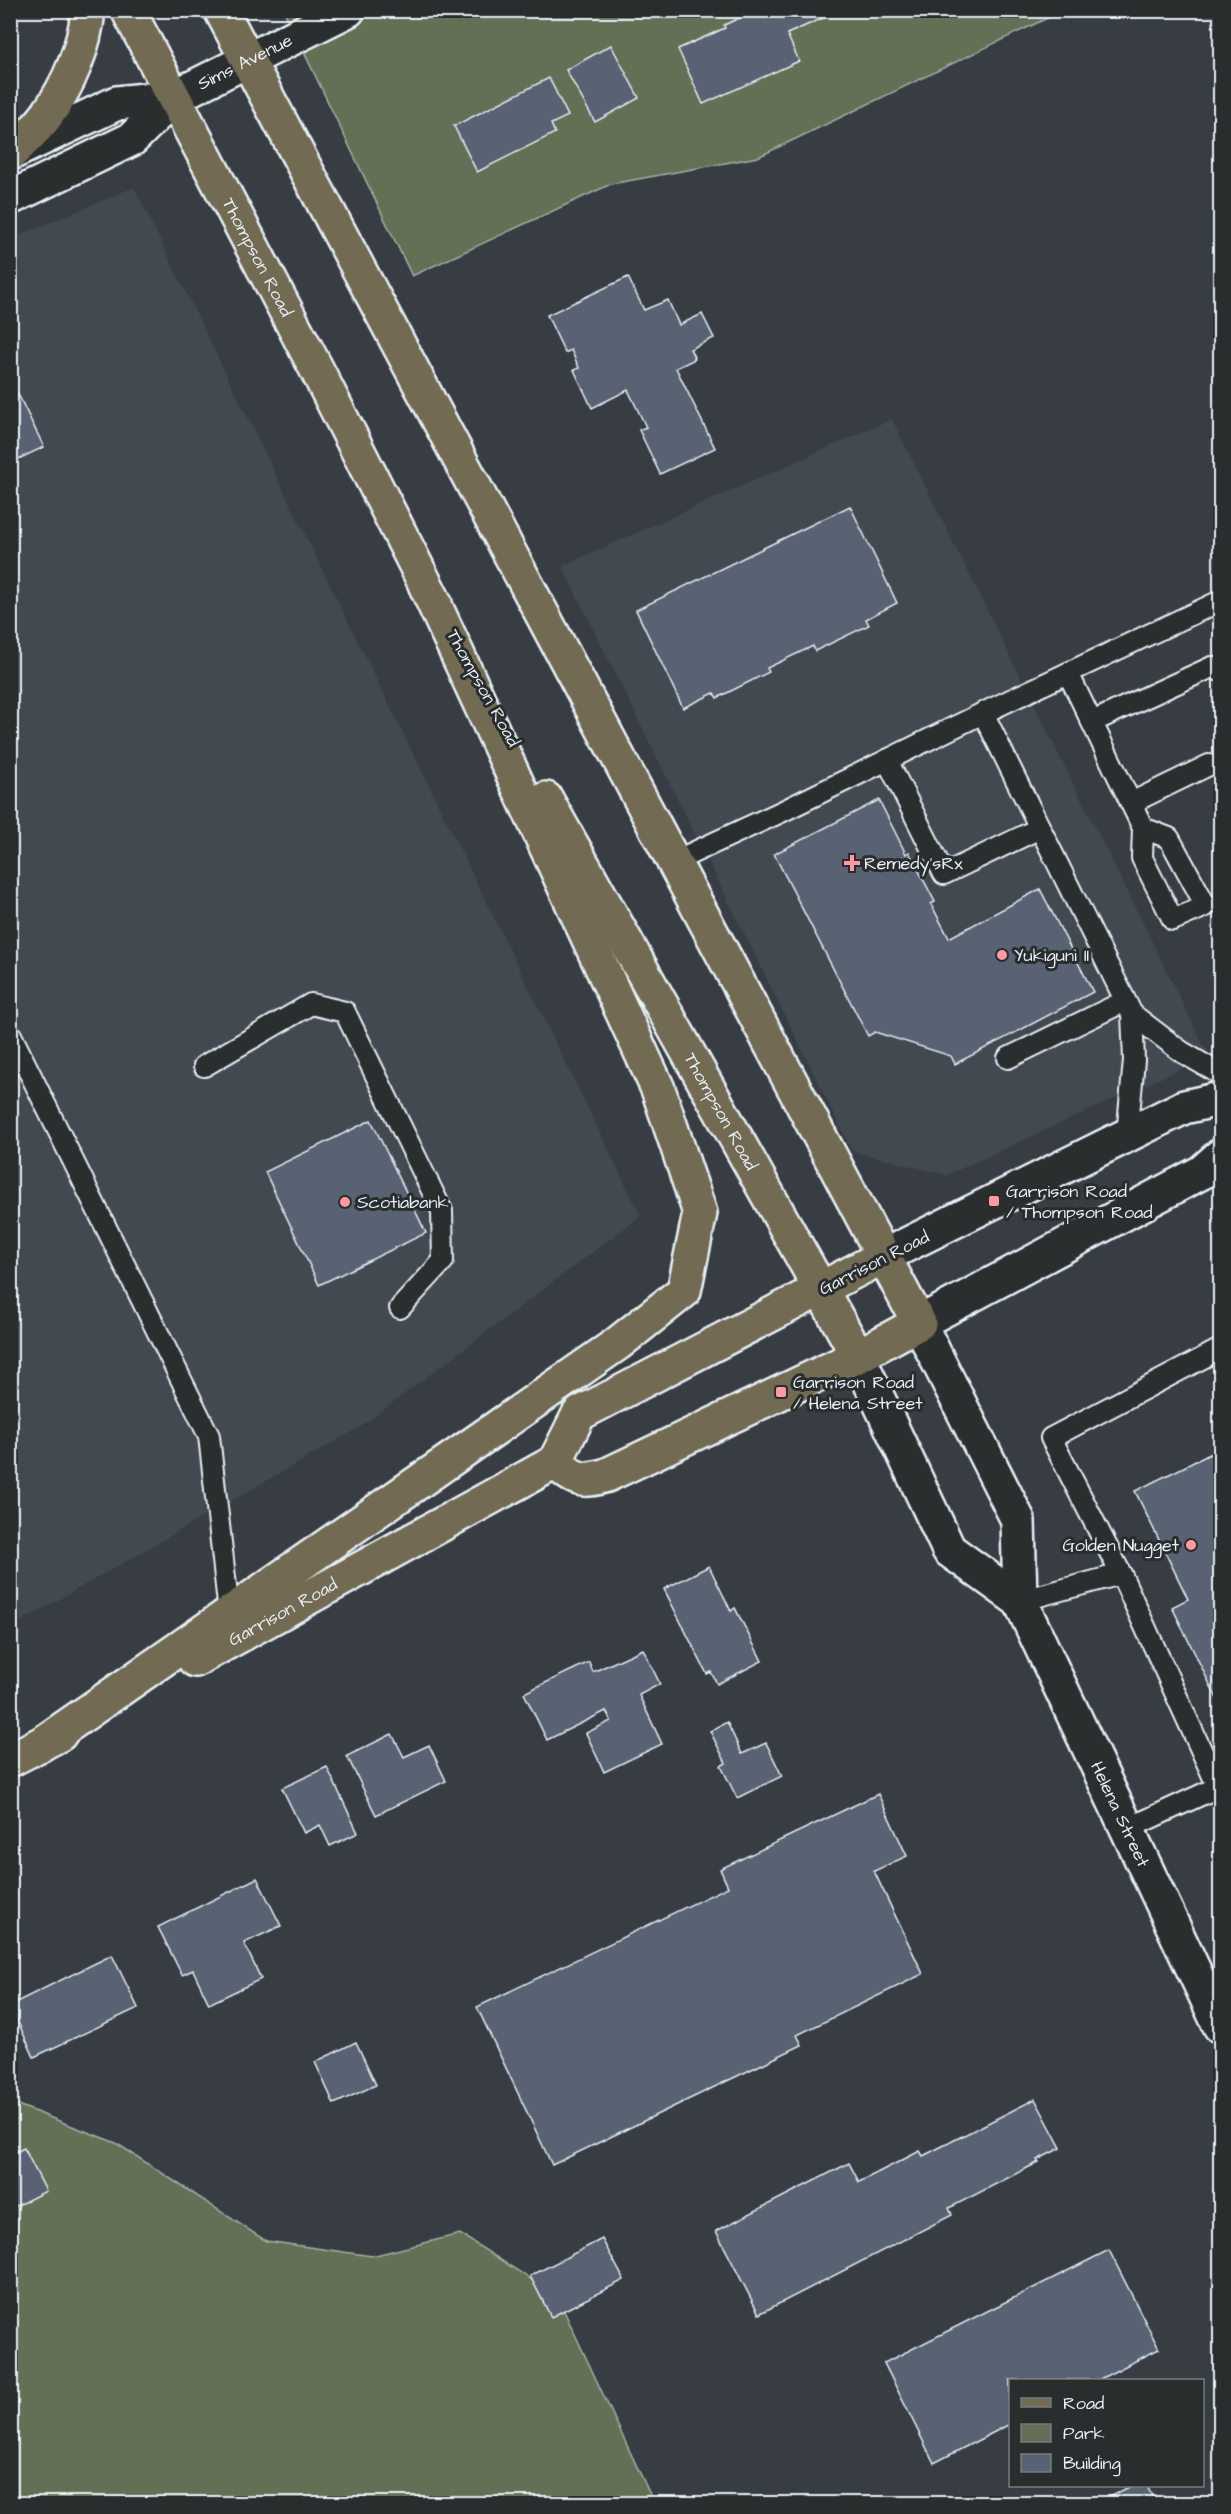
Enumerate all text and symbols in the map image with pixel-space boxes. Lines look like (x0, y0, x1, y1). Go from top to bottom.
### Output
street label: Sims Avenue (193, 27, 297, 96)
street label: Thompson Road (216, 193, 299, 321)
street label: Thompson Road (440, 625, 526, 751)
place label: Remedy'sRx (864, 851, 963, 877)
marker: Remedy'sRx (845, 856, 859, 870)
place label: Yukiguni II (1014, 943, 1089, 969)
marker: Yukiguni II (995, 948, 1009, 962)
street label: Thompson Road (678, 1048, 764, 1175)
place label: Garrison Road / Thompson Road (1006, 1179, 1152, 1225)
place label: Scotiabank (357, 1190, 449, 1215)
marker: Garrison Road / Thompson Road (987, 1194, 1001, 1208)
marker: Scotiabank (338, 1195, 352, 1209)
street label: Garrison Road (814, 1224, 934, 1302)
place label: Garrison Road / Helena Street (793, 1370, 923, 1416)
marker: Garrison Road / Helena Street (774, 1385, 788, 1399)
place label: Golden Nugget (1062, 1533, 1180, 1559)
marker: Golden Nugget (1184, 1538, 1198, 1552)
street label: Garrison Road (224, 1572, 342, 1652)
street label: Helena Street (1085, 1757, 1156, 1872)
legend (1009, 2379, 1204, 2487)
text: Road (1063, 2391, 1104, 2416)
text: Park (1063, 2421, 1105, 2446)
text: Building (1063, 2451, 1121, 2477)

